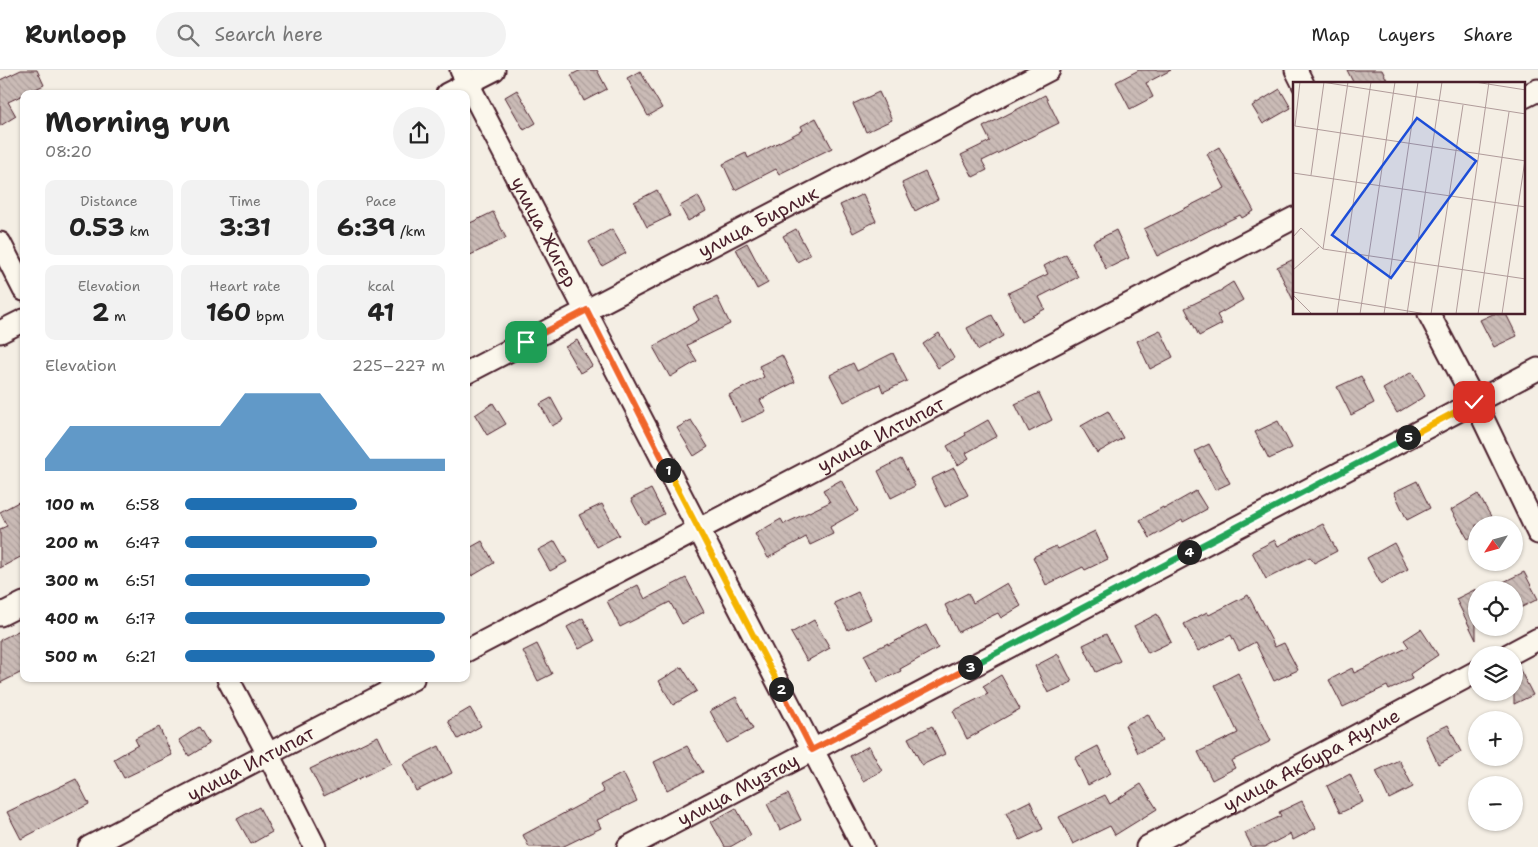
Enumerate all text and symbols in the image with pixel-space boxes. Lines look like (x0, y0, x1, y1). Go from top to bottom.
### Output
search box (156, 12, 506, 57)
text: Runloop (25, 19, 126, 51)
icon: search (174, 21, 202, 49)
text: Search here (214, 22, 323, 47)
text: Map (1312, 23, 1350, 47)
text: Layers (1378, 23, 1435, 47)
text: Share (1463, 23, 1513, 47)
inset map (1293, 82, 1526, 315)
text: Morning run (45, 103, 230, 141)
button: share (393, 107, 445, 159)
text: 08:20 (45, 141, 92, 162)
street label: улица Жигер (505, 172, 583, 292)
street label: улица Бирлик (694, 180, 822, 263)
text: Distance (80, 192, 138, 210)
text: Time (229, 192, 261, 210)
text: Pace (366, 192, 396, 210)
text: 0.53 (69, 210, 125, 244)
text: 3:31 (219, 210, 271, 244)
text: 6:39 (337, 210, 395, 244)
text: km (125, 222, 149, 240)
text: /km (395, 222, 425, 240)
text: Elevation (78, 277, 140, 295)
text: Heart rate (209, 277, 281, 295)
text: kcal (367, 277, 395, 295)
text: 2 (92, 295, 109, 329)
text: 160 (206, 295, 251, 329)
text: 41 (367, 295, 395, 329)
text: m (109, 307, 126, 325)
text: bpm (251, 307, 284, 325)
pin (505, 321, 547, 363)
icon: arrive (512, 328, 540, 356)
text: Elevation (45, 355, 117, 376)
text: 225–227 m (352, 355, 445, 376)
pin (1453, 381, 1495, 423)
icon: check (1460, 388, 1488, 416)
street label: улица Илтипат (813, 391, 949, 478)
pin: 5 (1396, 424, 1420, 450)
text: 5 (1404, 428, 1413, 446)
pin: 1 (656, 458, 680, 482)
text: 1 (665, 461, 672, 479)
text: 100 m (45, 494, 94, 515)
text: 6:58 (125, 494, 160, 515)
north arrow (1468, 516, 1522, 571)
map controls (1468, 516, 1523, 831)
text: 200 m (45, 532, 98, 553)
text: 6:47 (125, 532, 160, 553)
pin: 4 (1176, 540, 1202, 564)
text: 4 (1185, 543, 1194, 561)
text: 300 m (45, 570, 99, 591)
text: 6:51 (125, 570, 155, 591)
button: locate (1468, 581, 1523, 636)
text: 400 m (45, 608, 99, 629)
text: 6:17 (125, 608, 156, 629)
text: 500 m (45, 646, 97, 667)
text: 6:21 (125, 646, 156, 667)
button: layers (1468, 646, 1523, 701)
pin: 3 (958, 654, 982, 680)
text: 3 (966, 658, 975, 676)
pin: 2 (768, 676, 794, 702)
text: 2 (777, 680, 786, 698)
street label: улица Акбура Аулие (1219, 703, 1404, 817)
button: + (1468, 711, 1523, 766)
street label: улица Илтипат (183, 720, 319, 807)
street label: улица Музтау (673, 748, 803, 832)
button: − (1468, 776, 1523, 831)

